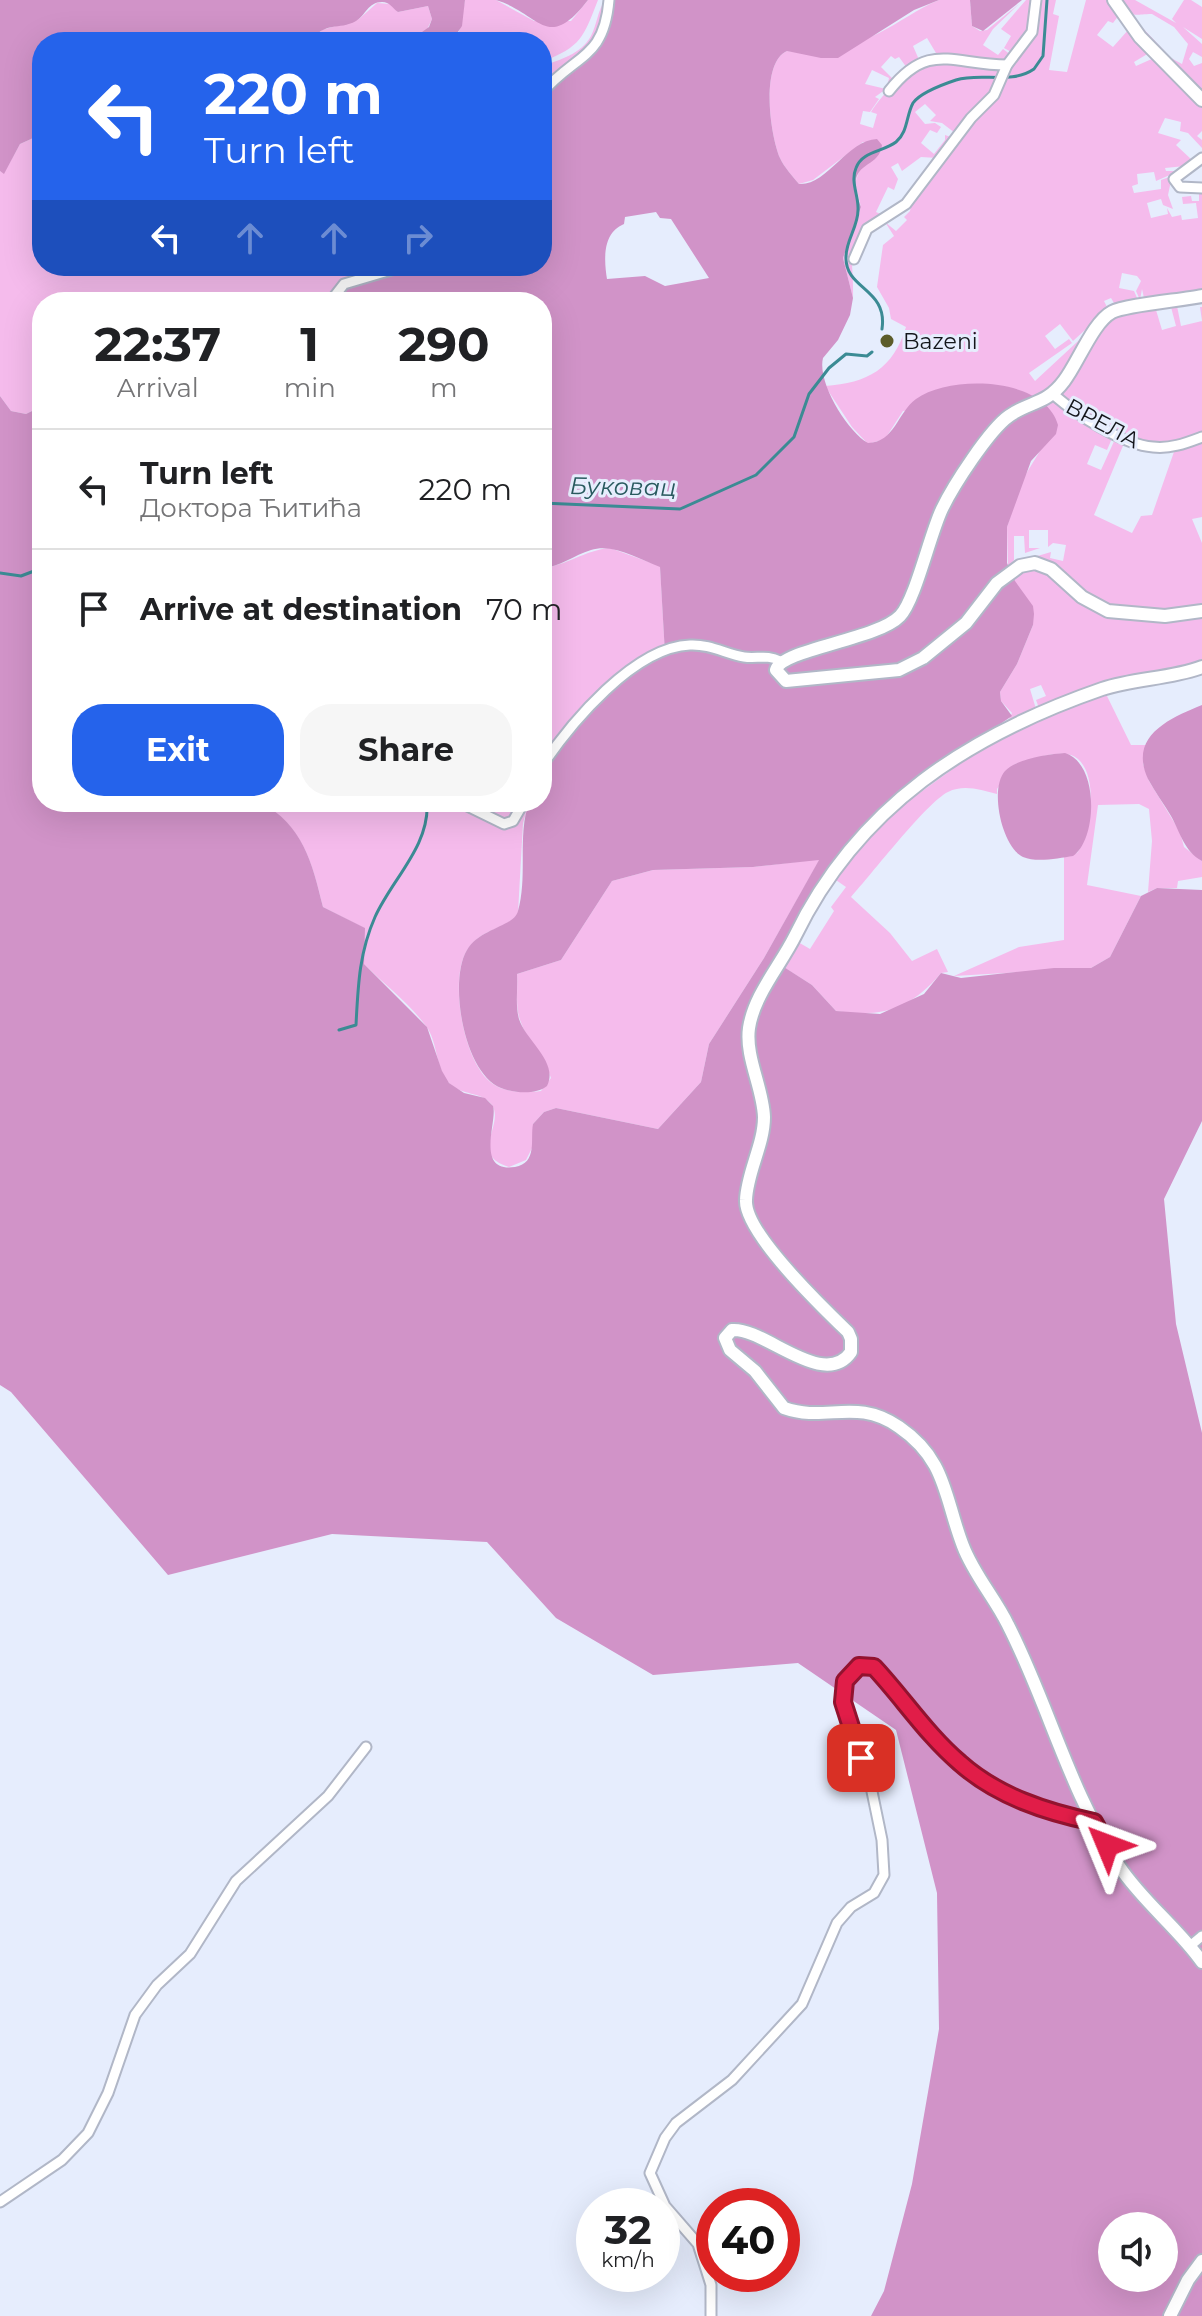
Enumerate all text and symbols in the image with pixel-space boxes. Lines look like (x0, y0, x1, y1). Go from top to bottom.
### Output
text: 220 m (204, 60, 383, 128)
icon: left (72, 64, 176, 168)
text: Turn left (204, 128, 355, 172)
icon: left (144, 216, 188, 260)
icon: ahead (228, 216, 272, 260)
icon: ahead (312, 216, 356, 260)
icon: right (396, 216, 440, 260)
text: 22:37 (94, 315, 221, 373)
text: 1 (300, 315, 319, 373)
text: 290 (398, 315, 490, 373)
place label: Bazeni (903, 328, 978, 355)
marker: Bazeni (878, 332, 896, 350)
text: Arrival (117, 372, 199, 404)
text: min (284, 372, 336, 404)
text: m (430, 372, 458, 404)
street label: ВРЕЛА (1061, 393, 1145, 454)
text: Turn left (140, 455, 273, 492)
icon: left (72, 467, 116, 511)
text: 220 m (418, 471, 512, 508)
water label: Буковац (569, 471, 677, 502)
text: Доктора Ћитића (140, 492, 362, 524)
icon: arrive (72, 587, 116, 631)
text: Arrive at destination (140, 591, 462, 628)
text: 70 m (486, 591, 563, 628)
button: Exit (72, 704, 284, 796)
button: Share (300, 704, 512, 796)
pin (827, 1724, 895, 1792)
icon: arrive (839, 1736, 883, 1780)
position arrow (1065, 1803, 1149, 1887)
speed limit sign: 40 (696, 2188, 800, 2292)
text: 32 (604, 2205, 652, 2254)
map controls (1098, 2212, 1178, 2292)
button: sound (1098, 2212, 1178, 2292)
text: km/h (601, 2248, 655, 2272)

